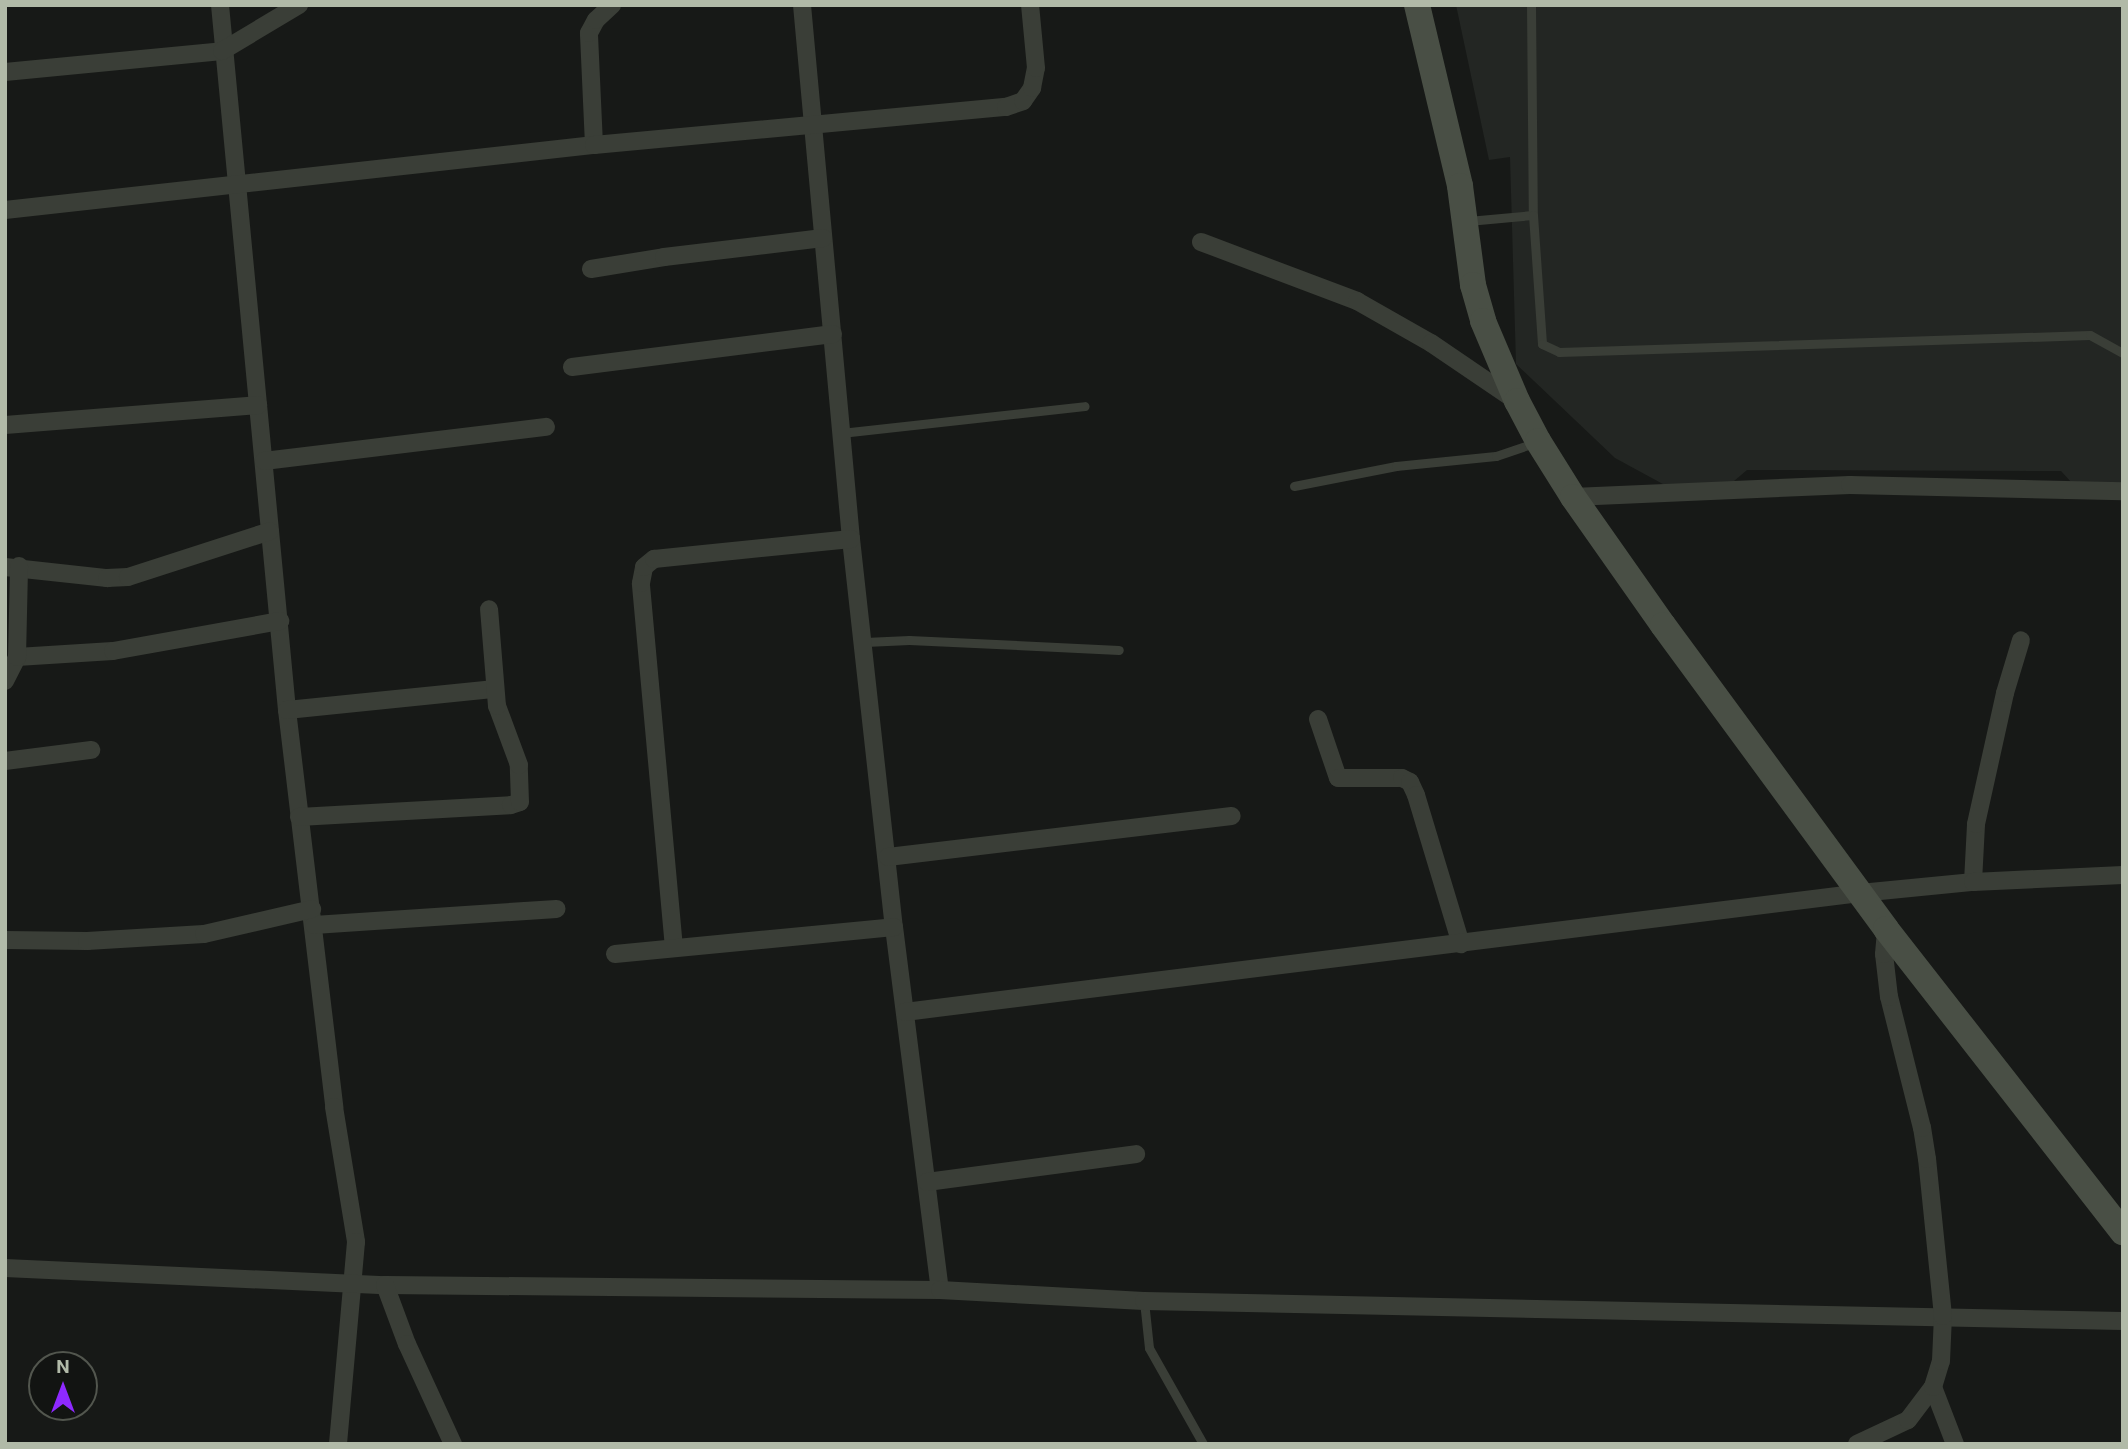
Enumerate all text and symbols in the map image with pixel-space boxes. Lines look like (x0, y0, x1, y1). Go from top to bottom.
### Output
north arrow (28, 1351, 98, 1421)
text: N (56, 1355, 70, 1378)

